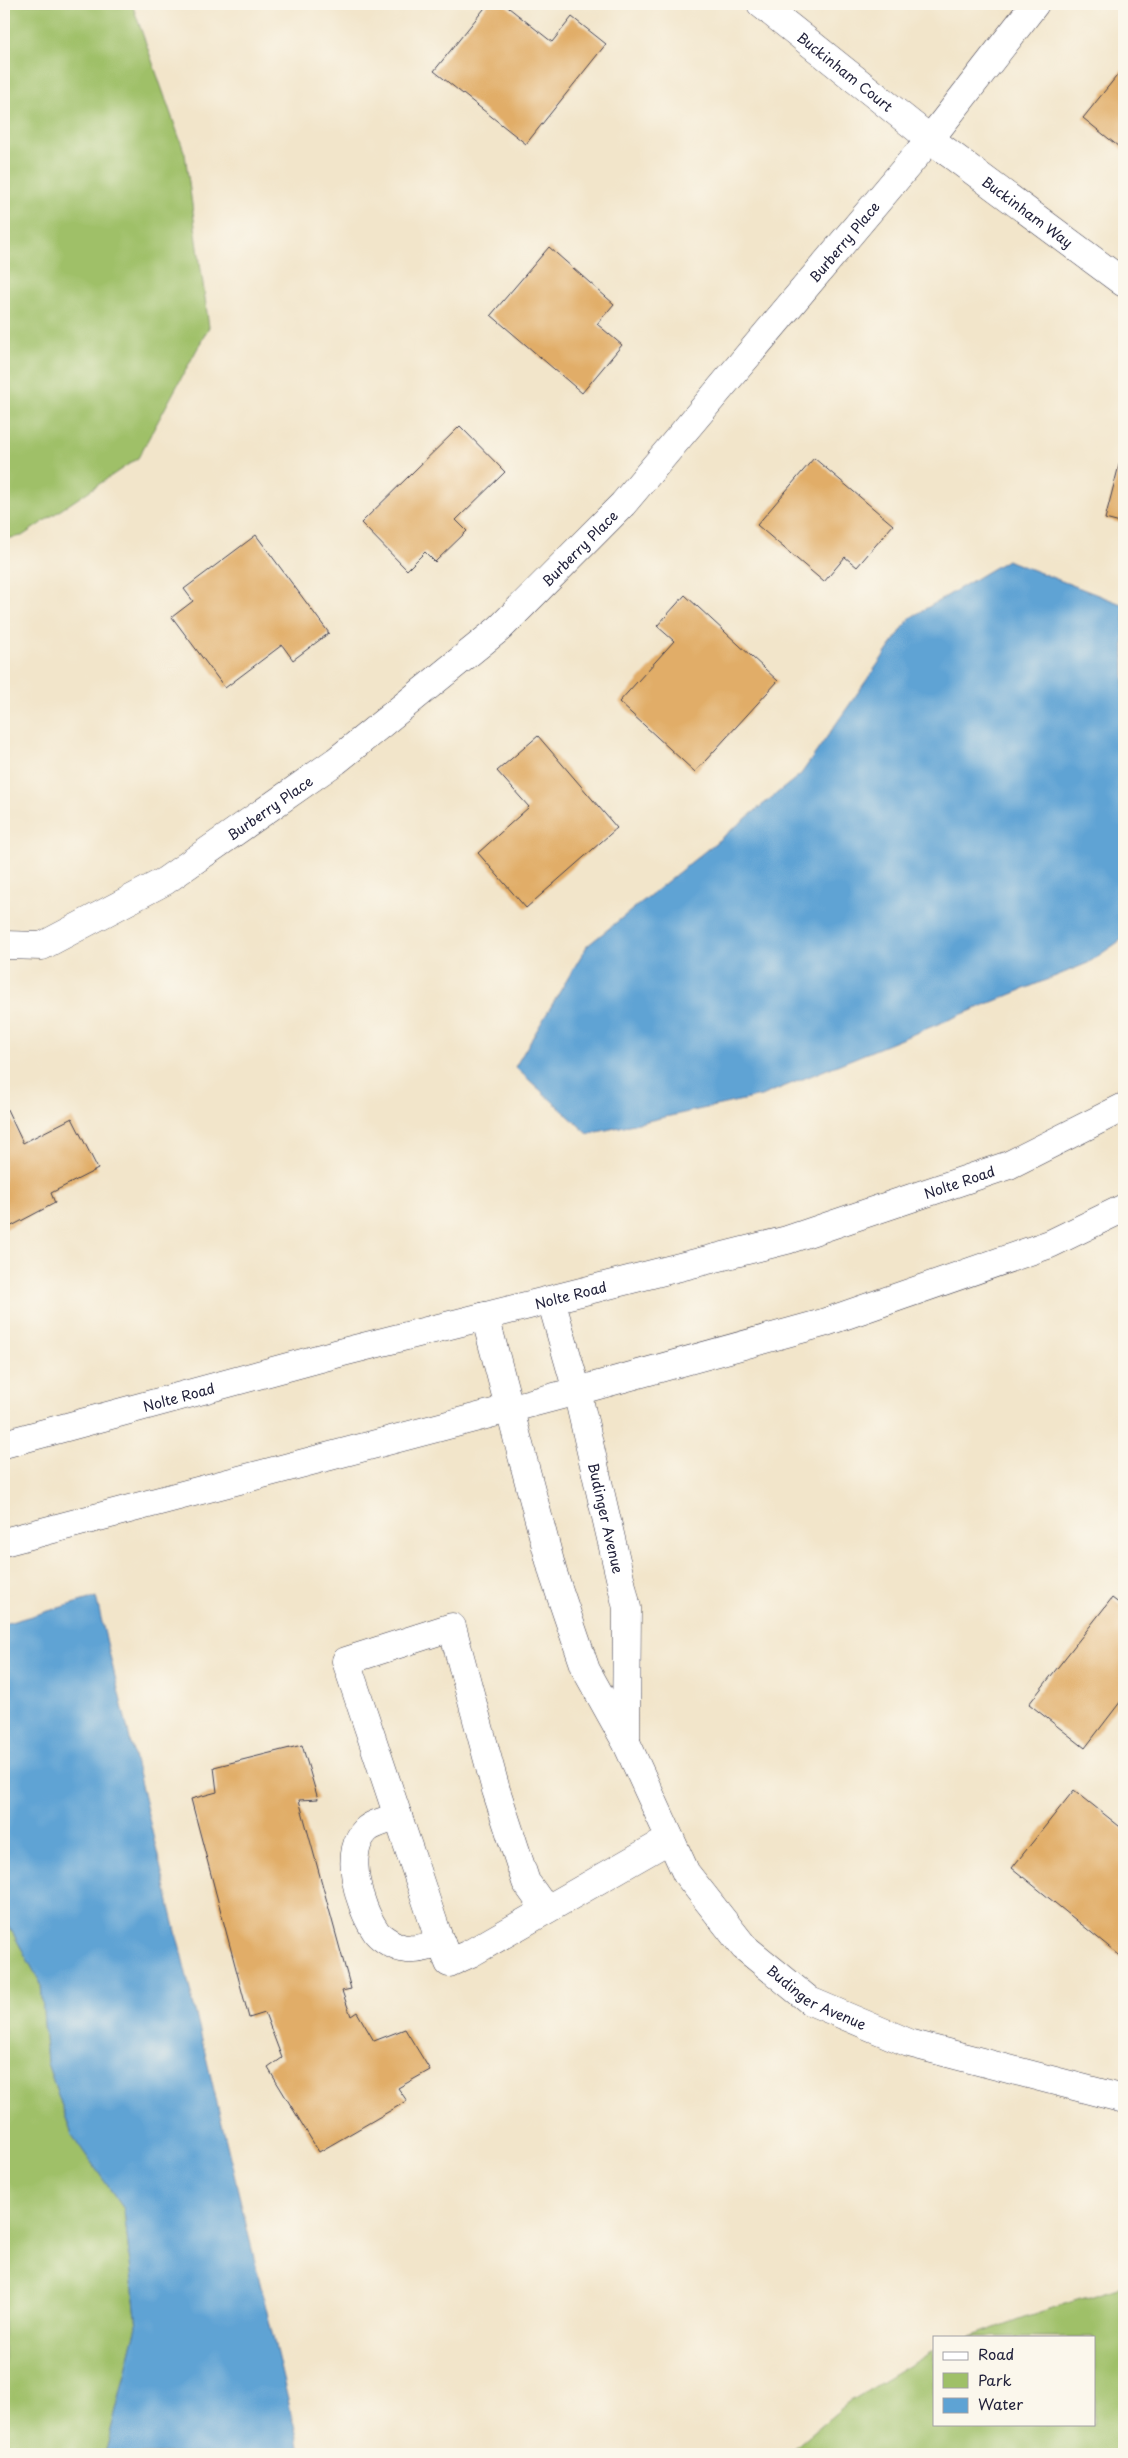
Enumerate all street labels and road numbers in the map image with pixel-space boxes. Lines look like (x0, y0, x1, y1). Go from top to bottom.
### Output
street label: Buckinham Court (793, 27, 898, 116)
street label: Buckinham Way (978, 171, 1078, 252)
street label: Burberry Place (804, 196, 884, 287)
street label: Burberry Place (537, 505, 623, 591)
street label: Burberry Place (223, 770, 317, 845)
street label: Nolte Road (921, 1160, 997, 1204)
street label: Nolte Road (532, 1275, 609, 1314)
street label: Nolte Road (140, 1377, 217, 1416)
street label: Budinger Avenue (583, 1461, 629, 1576)
street label: Budinger Avenue (763, 1960, 870, 2034)

